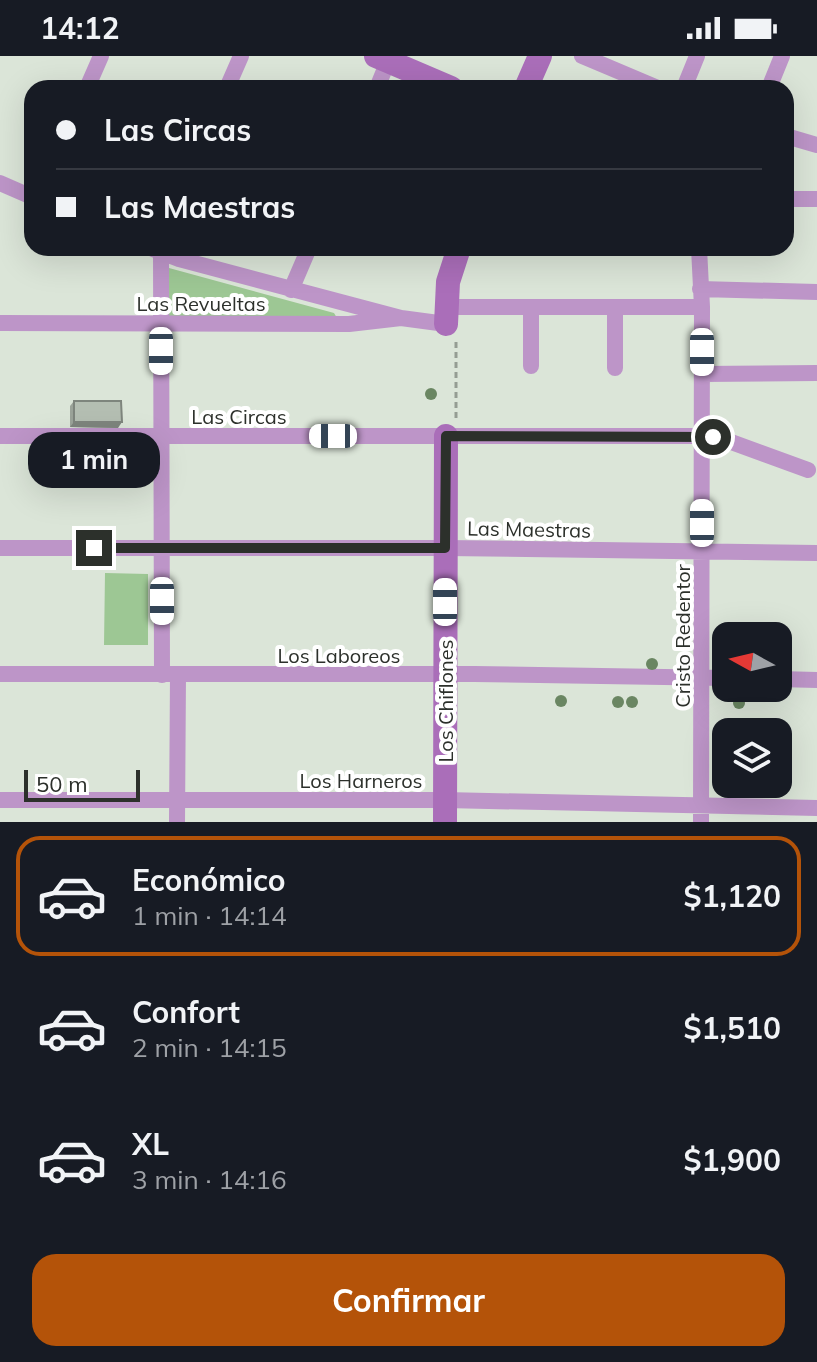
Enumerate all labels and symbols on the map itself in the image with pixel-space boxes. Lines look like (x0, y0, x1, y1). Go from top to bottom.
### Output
street label: Las Revueltas (136, 291, 266, 316)
car (149, 327, 173, 375)
car (690, 328, 714, 376)
street label: Las Circas (191, 404, 287, 429)
route start (695, 419, 731, 455)
car (309, 424, 357, 448)
callout: 1 min (28, 432, 160, 488)
car (690, 499, 714, 547)
street label: Las Maestras (467, 515, 591, 543)
route end (76, 530, 112, 566)
street label: Cristo Redentor (670, 563, 695, 708)
car (150, 577, 174, 625)
car (433, 578, 457, 626)
north arrow (712, 622, 792, 702)
street label: Los Chiflones (433, 640, 458, 762)
street label: Los Laboreos (277, 643, 401, 668)
scale bar (24, 766, 140, 802)
street label: Los Harneros (299, 768, 423, 793)

